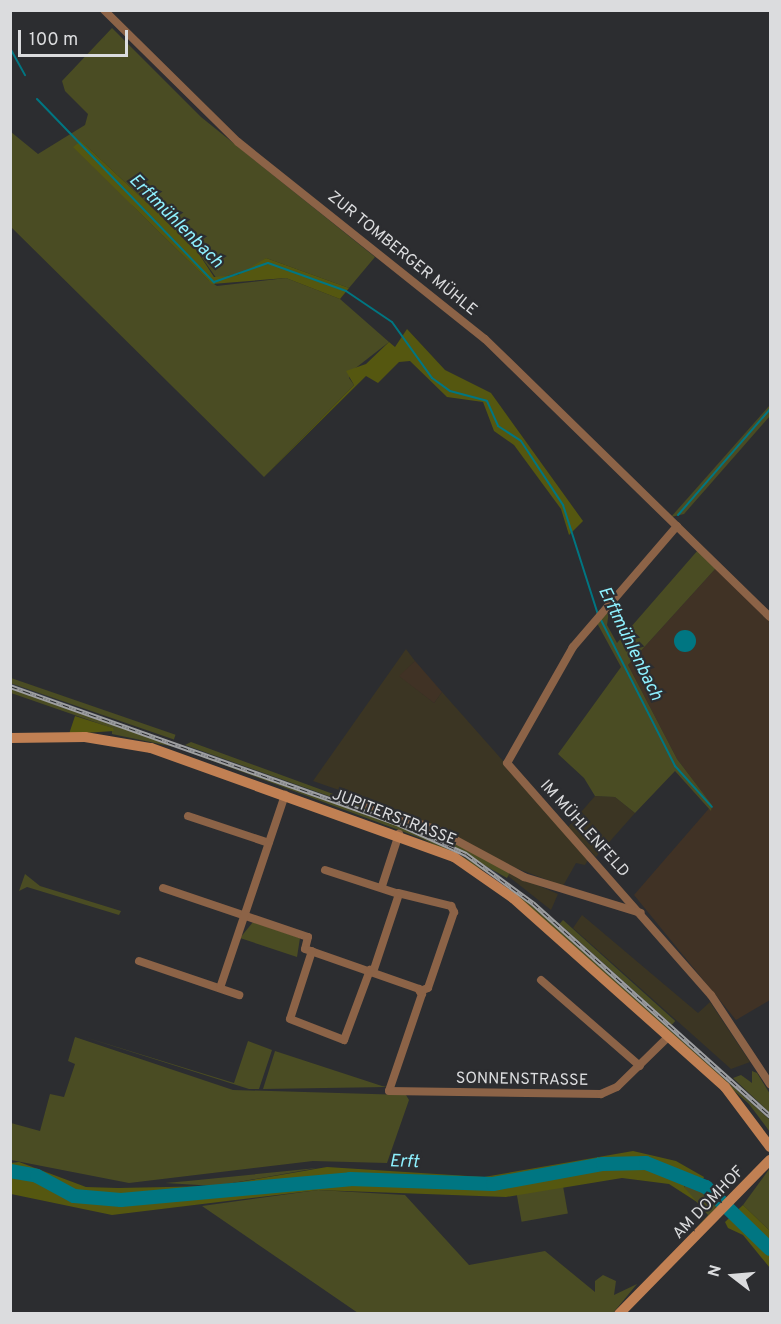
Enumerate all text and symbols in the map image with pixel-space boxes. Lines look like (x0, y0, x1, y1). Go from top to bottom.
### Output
scale bar (21, 18, 130, 56)
text: 100 m (29, 29, 78, 52)
water label: Erftmühlenbach (123, 170, 227, 274)
street label: ZUR TOMBERGER MÜHLE (323, 187, 481, 321)
water label: Erftmühlenbach (592, 583, 666, 705)
street label: IM MÜHLENFELD (535, 776, 633, 882)
street label: JUPITERSTRASSE (329, 785, 459, 851)
street label: SONNENSTRASSE (456, 1069, 588, 1091)
water label: Erft (389, 1152, 419, 1174)
street label: AM DOMHOF (669, 1162, 749, 1244)
north arrow (703, 1246, 763, 1306)
text: N (704, 1263, 727, 1279)

